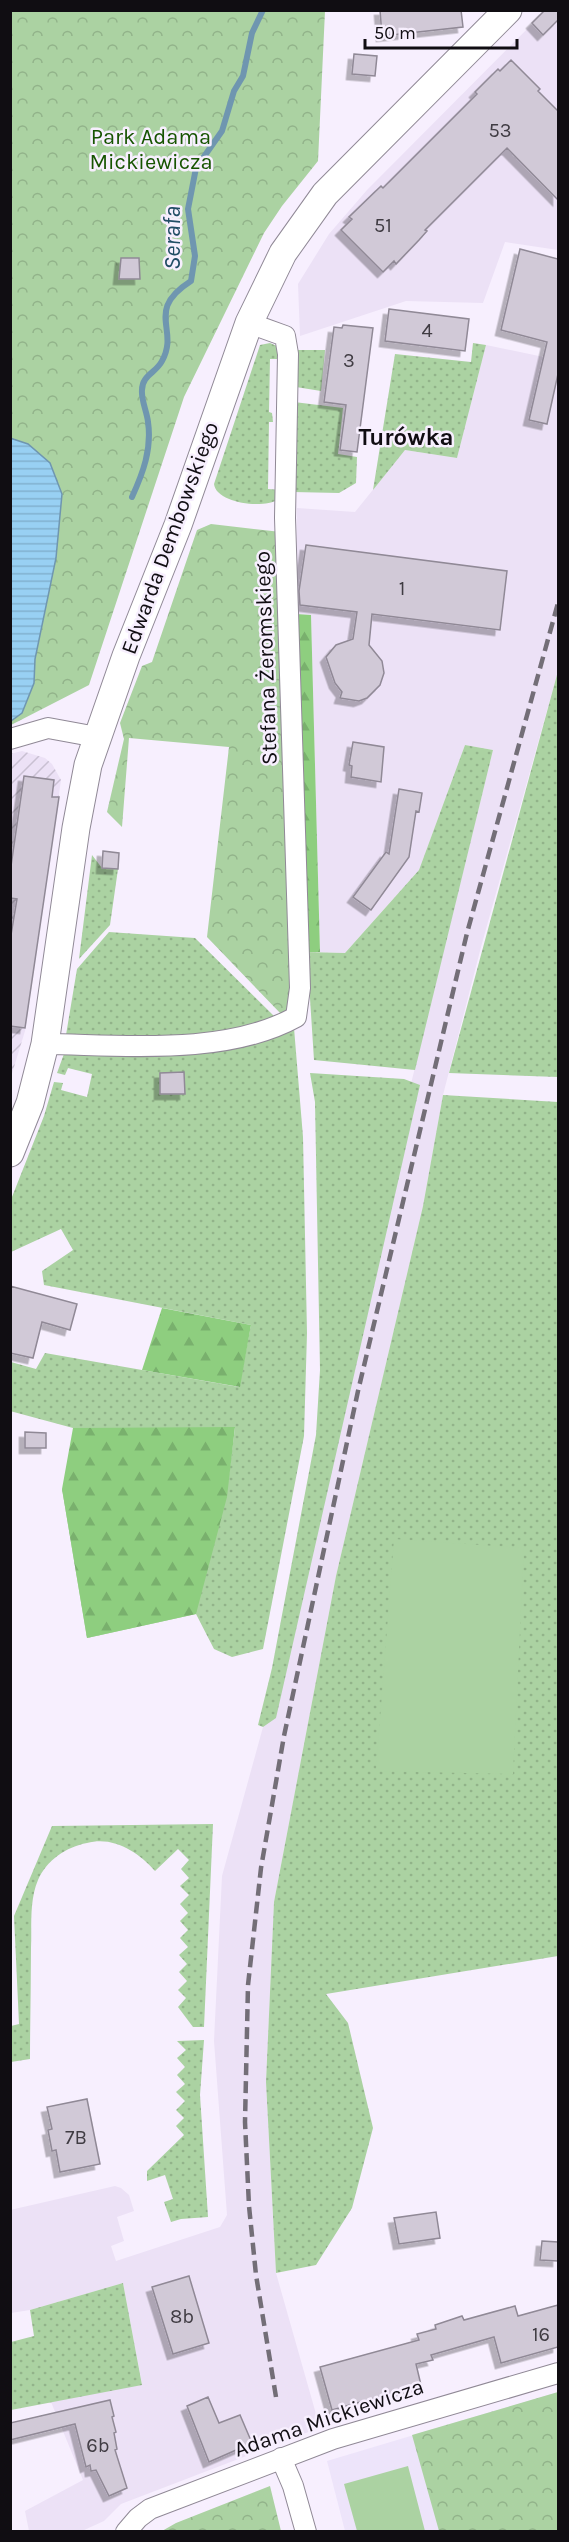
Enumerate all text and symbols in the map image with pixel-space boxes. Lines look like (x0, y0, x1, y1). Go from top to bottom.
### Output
scale bar (365, 12, 516, 50)
text: 50 m (374, 22, 416, 44)
house number: 53 (488, 119, 512, 142)
park label: Park Adama Mickiewicza (89, 124, 213, 175)
water label: Serafa (158, 206, 186, 270)
house number: 51 (374, 214, 392, 237)
house number: 4 (421, 319, 433, 342)
house number: 3 (343, 349, 355, 372)
street label: Edwarda Dembowskiego (116, 418, 224, 658)
district label: Turówka (358, 423, 454, 451)
street label: Stefana Żeromskiego (249, 550, 283, 766)
house number: 1 (399, 577, 405, 600)
house number: 7B (65, 2126, 87, 2149)
house number: 8b (170, 2305, 194, 2328)
house number: 16 (532, 2323, 550, 2346)
street label: Adama Mickiewicza (231, 2373, 427, 2463)
house number: 6b (86, 2434, 110, 2457)

